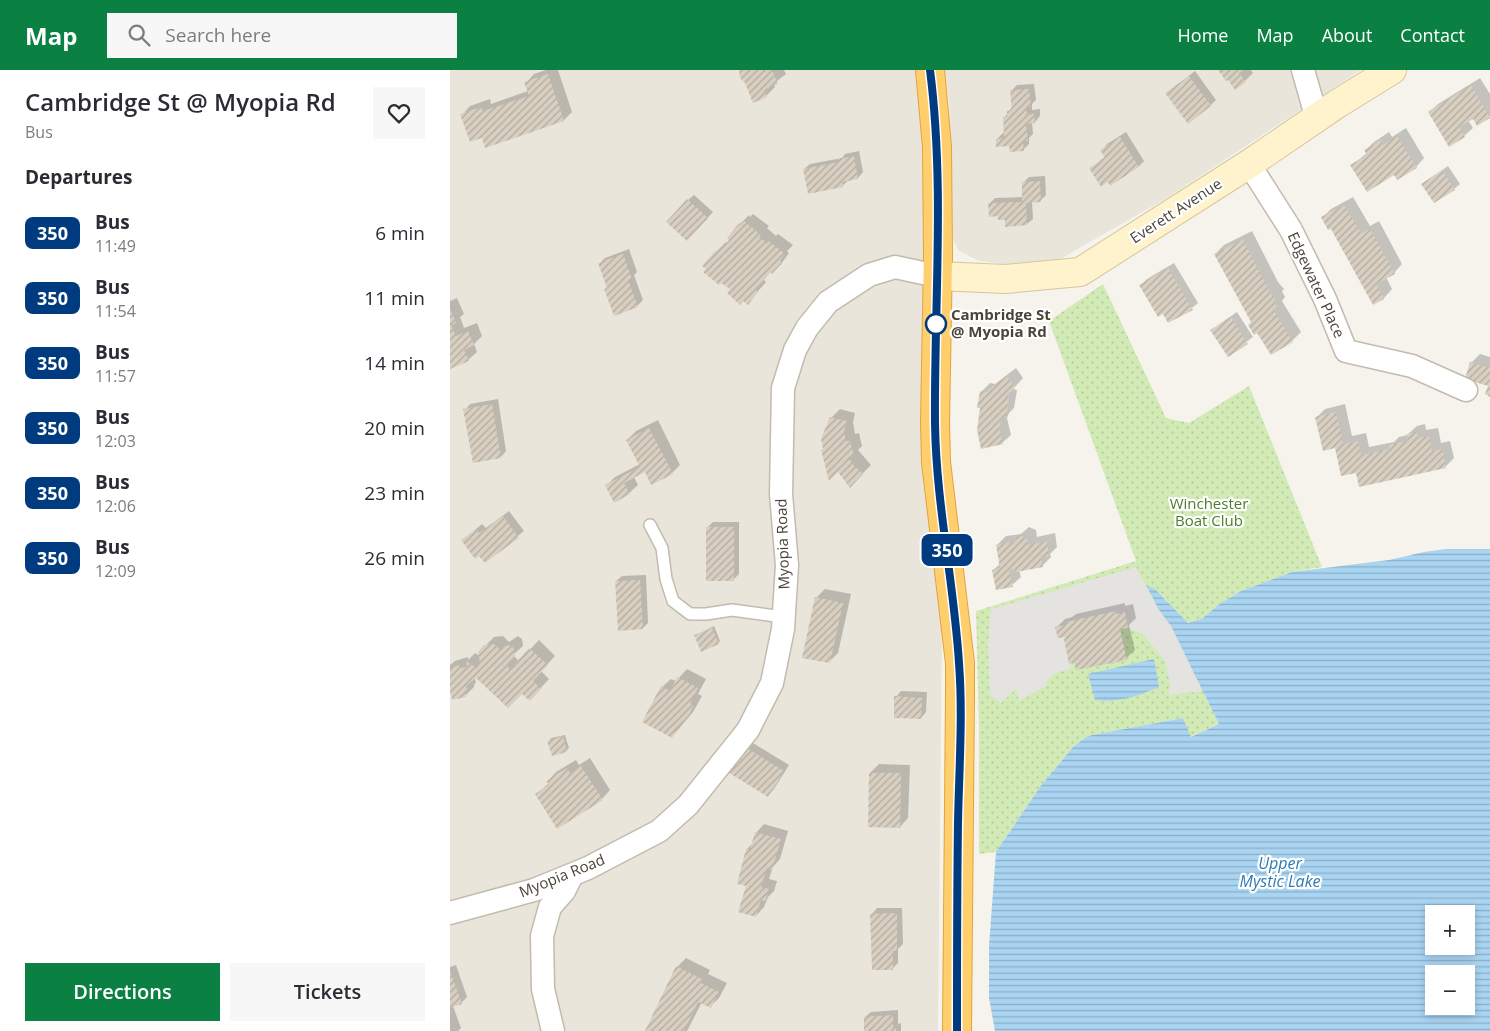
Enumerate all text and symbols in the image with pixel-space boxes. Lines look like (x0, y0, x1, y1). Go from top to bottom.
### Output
search box (107, 13, 457, 58)
text: Map (25, 19, 77, 52)
icon: search (125, 21, 153, 49)
text: Search here (165, 22, 271, 48)
text: Home (1178, 23, 1228, 47)
text: Map (1256, 23, 1294, 47)
text: About (1322, 23, 1372, 47)
text: Contact (1400, 23, 1465, 47)
text: Cambridge St @ Myopia Rd (25, 85, 336, 118)
button: heart (373, 87, 425, 139)
text: Bus (25, 121, 53, 143)
text: Departures (25, 164, 132, 190)
street label: Everett Avenue (1126, 173, 1225, 247)
text: Bus (95, 209, 130, 235)
text: 6 min (375, 220, 425, 246)
text: 350 (37, 221, 68, 245)
street label: Edgewater Place (1284, 228, 1350, 341)
text: 11:49 (95, 235, 136, 257)
text: Bus (95, 274, 130, 300)
text: 11 min (364, 285, 425, 311)
text: 350 (37, 286, 68, 310)
text: 11:54 (95, 300, 136, 322)
place label: Cambridge St @ Myopia Rd (951, 304, 1051, 341)
marker: Cambridge St @ Myopia Rd (925, 313, 947, 335)
text: Bus (95, 339, 130, 365)
text: 14 min (364, 350, 425, 376)
text: 350 (37, 351, 68, 375)
text: 11:57 (95, 365, 136, 387)
text: Bus (95, 404, 130, 430)
text: 20 min (364, 415, 425, 441)
text: 350 (37, 416, 68, 440)
text: 12:03 (95, 430, 136, 452)
text: Bus (95, 469, 130, 495)
text: 23 min (364, 480, 425, 506)
text: 350 (37, 481, 68, 505)
park label: Winchester Boat Club (1170, 493, 1248, 530)
text: 12:06 (95, 495, 136, 517)
street label: Myopia Road (770, 498, 794, 590)
text: Bus (95, 534, 130, 560)
line badge: 350 (918, 534, 976, 566)
text: 350 (932, 538, 962, 562)
text: 26 min (364, 545, 425, 571)
text: 350 (37, 546, 68, 570)
text: 12:09 (95, 560, 136, 582)
street label: Myopia Road (516, 849, 608, 901)
water label: Upper Mystic Lake (1240, 852, 1320, 892)
map controls (1425, 905, 1475, 1015)
button: + (1425, 905, 1475, 955)
button: Directions (25, 963, 220, 1021)
button: Tickets (230, 963, 425, 1021)
button: − (1425, 965, 1475, 1015)

